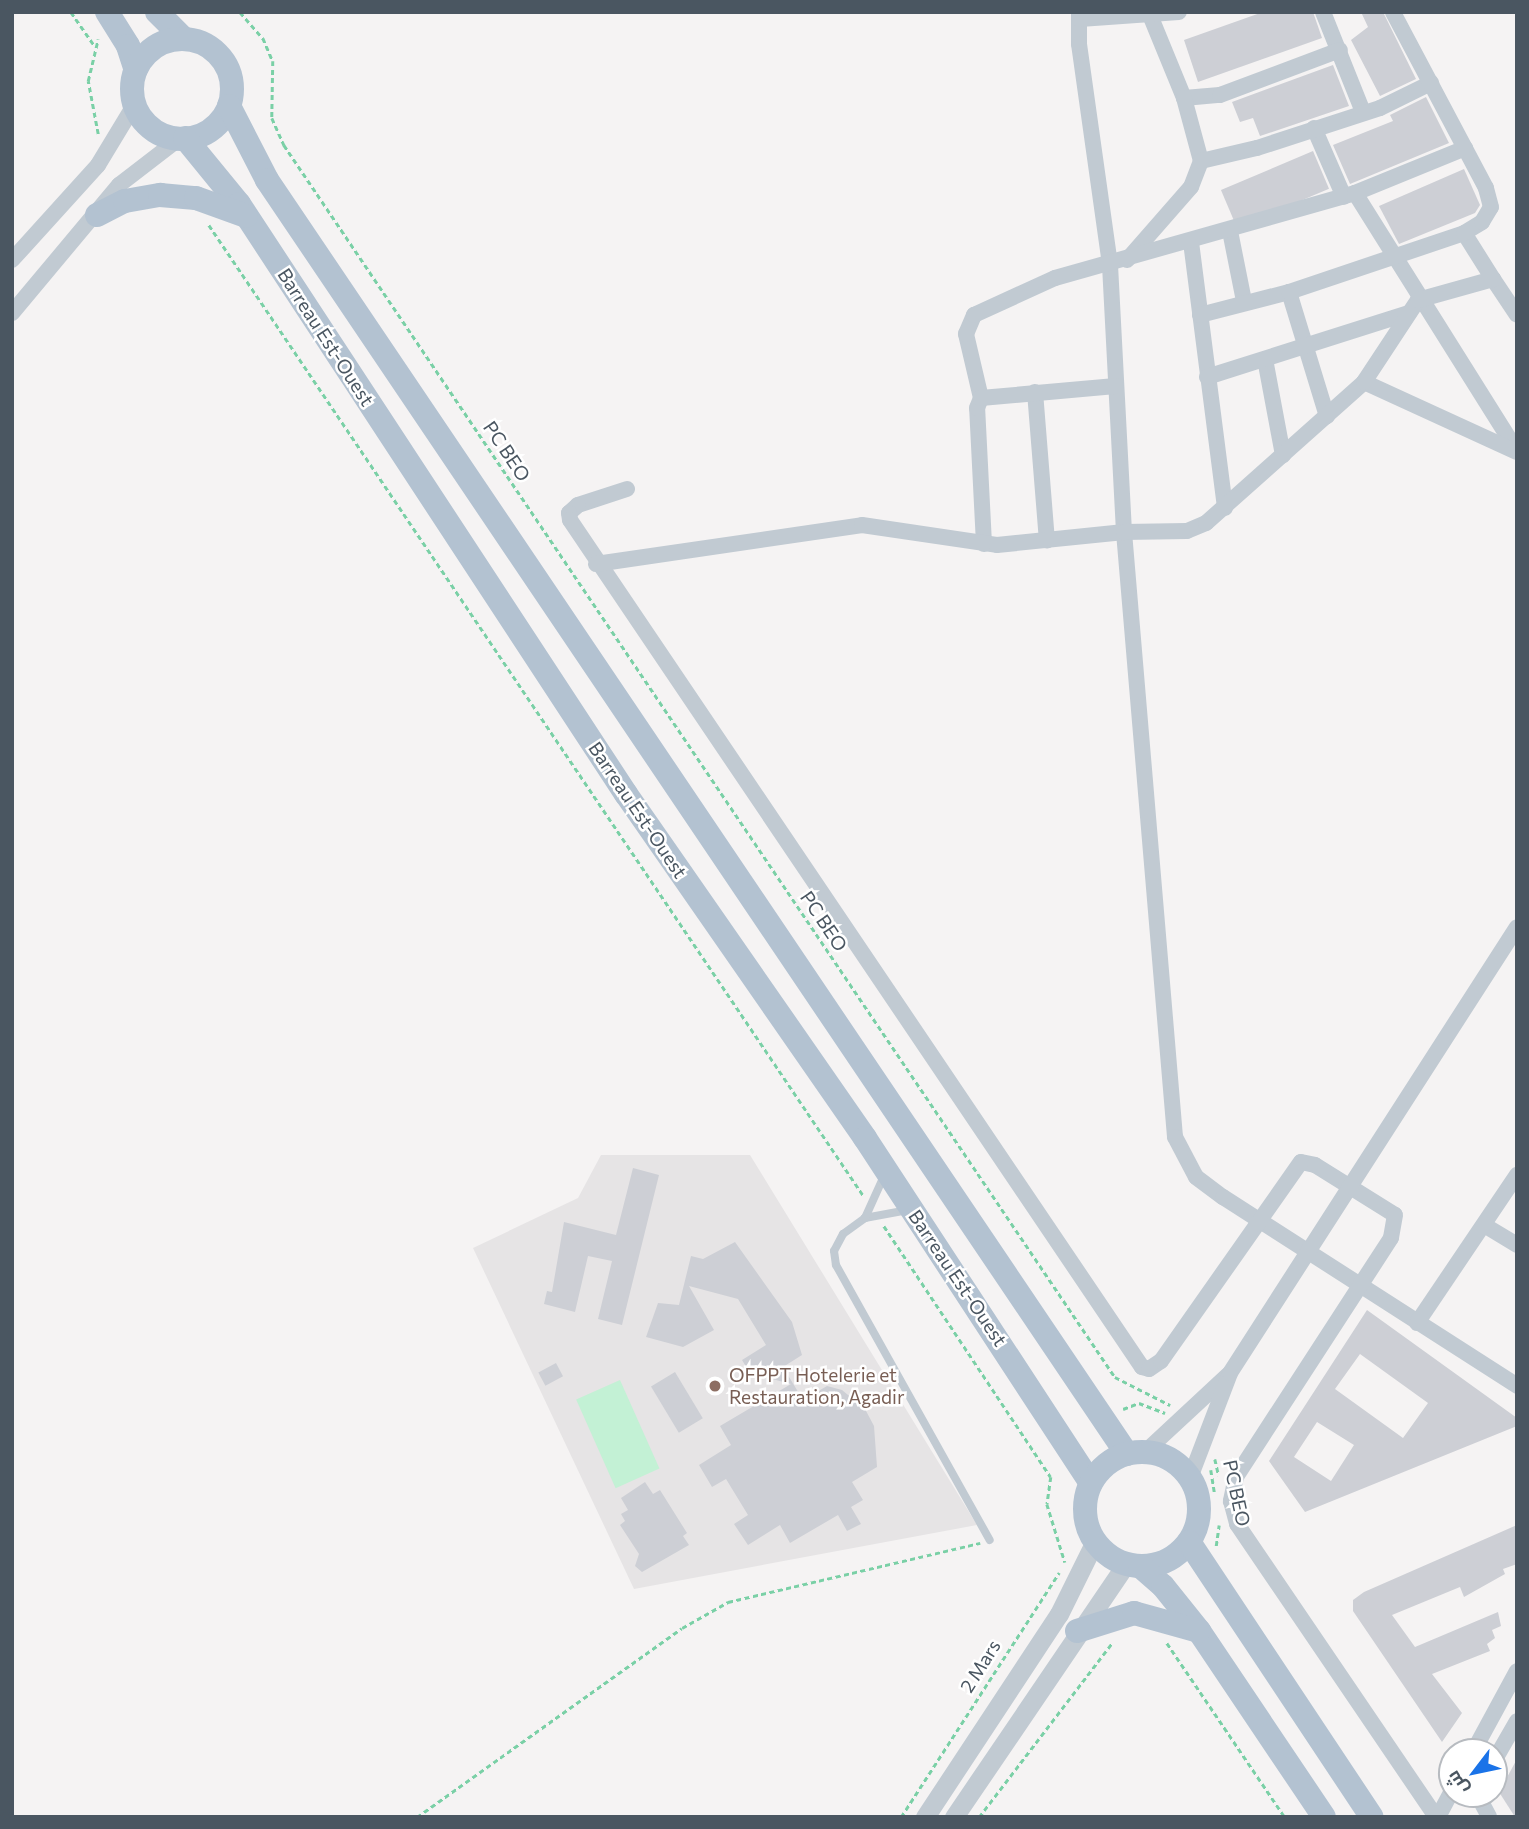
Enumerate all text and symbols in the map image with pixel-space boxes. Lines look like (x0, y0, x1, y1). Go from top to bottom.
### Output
street label: Barreau Est-Ouest (273, 264, 379, 410)
street label: PC BEO (479, 417, 535, 485)
street label: Barreau Est-Ouest (584, 738, 692, 882)
street label: PC BEO (796, 887, 852, 955)
street label: Barreau Est-Ouest (904, 1206, 1012, 1350)
place label: OFPPT Hotelerie et Restauration, Agadir (729, 1364, 905, 1408)
marker: OFPPT Hotelerie et Restauration, Agadir (707, 1378, 723, 1394)
street label: PC BEO (1219, 1458, 1255, 1528)
street label: 2 Mars (955, 1635, 1005, 1697)
north arrow (1438, 1738, 1508, 1808)
text: ش (1440, 1767, 1473, 1800)

